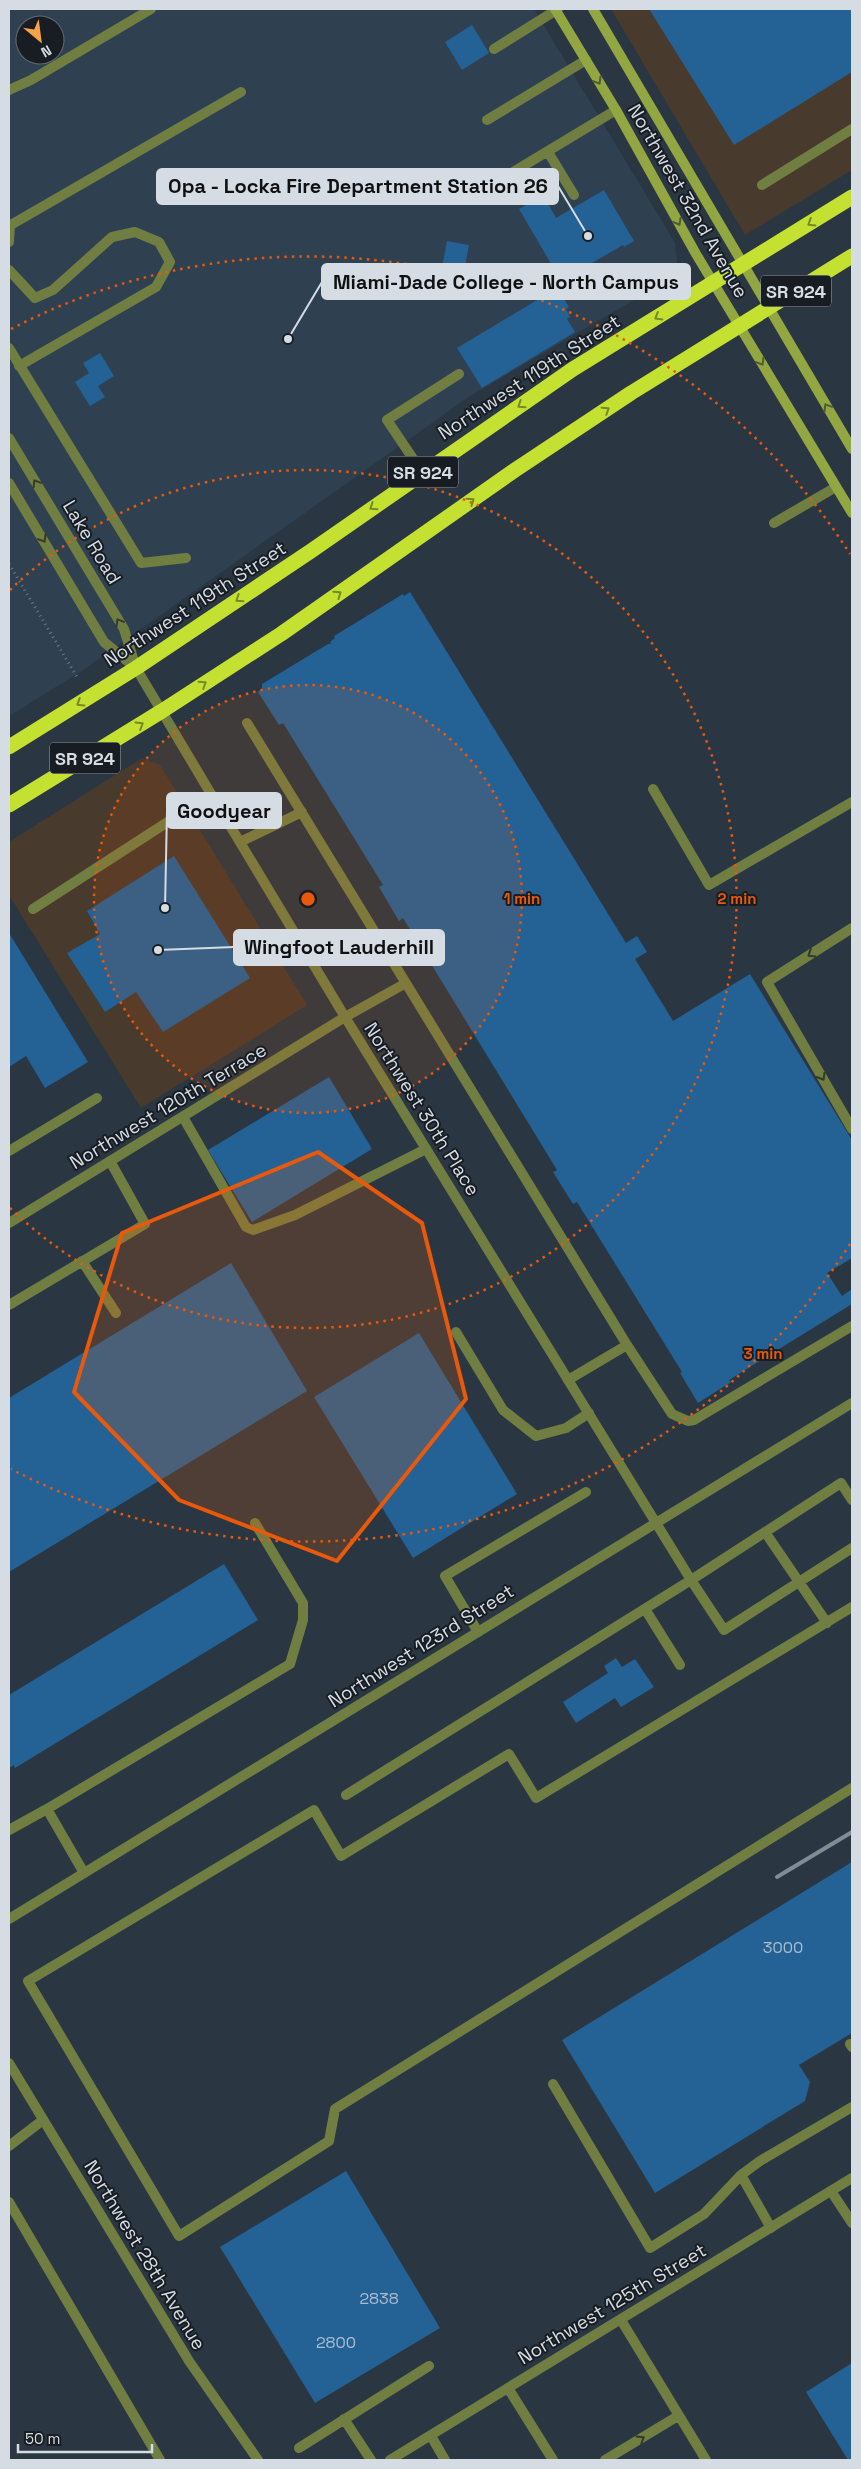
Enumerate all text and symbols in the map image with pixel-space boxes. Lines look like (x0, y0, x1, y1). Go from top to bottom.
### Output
north arrow (15, 15, 65, 65)
text: N (38, 41, 55, 62)
one-way arrow (592, 75, 602, 84)
street label: Northwest 32nd Avenue (622, 99, 754, 303)
callout: Opa - Locka Fire Department Station 26 (157, 169, 558, 204)
text: Opa - Locka Fire Department Station 26 (168, 173, 548, 199)
one-way arrow (807, 216, 816, 226)
one-way arrow (672, 217, 682, 226)
callout: Miami-Dade College - North Campus (322, 264, 690, 299)
text: Miami-Dade College - North Campus (333, 269, 679, 295)
road number: SR 924 (761, 276, 831, 306)
street label: Northwest 119th Street (433, 309, 625, 445)
one-way arrow (654, 311, 663, 321)
one-way arrow (755, 356, 764, 365)
one-way arrow (517, 399, 527, 408)
one-way arrow (824, 404, 834, 413)
one-way arrow (600, 407, 609, 416)
road number: SR 924 (388, 457, 458, 488)
one-way arrow (32, 479, 42, 488)
street label: Lake Road (57, 495, 127, 589)
one-way arrow (465, 498, 475, 507)
one-way arrow (369, 501, 379, 510)
one-way arrow (36, 534, 46, 543)
street label: Northwest 119th Street (99, 536, 291, 672)
one-way arrow (332, 591, 342, 600)
one-way arrow (235, 593, 245, 602)
one-way arrow (116, 619, 126, 628)
one-way arrow (198, 681, 207, 691)
one-way arrow (77, 697, 86, 706)
one-way arrow (134, 721, 143, 731)
road number: SR 924 (50, 742, 120, 774)
callout: Goodyear (167, 793, 281, 828)
text: Goodyear (177, 798, 271, 824)
text: 1 min (504, 889, 540, 908)
text: 2 min (718, 889, 756, 908)
centre of rings (299, 890, 317, 908)
callout: Wingfoot Lauderhill (234, 930, 444, 965)
text: Wingfoot Lauderhill (244, 934, 434, 960)
one-way arrow (807, 948, 816, 958)
street label: Northwest 30th Place (358, 1018, 486, 1200)
street label: Northwest 120th Terrace (65, 1037, 271, 1175)
one-way arrow (816, 1072, 826, 1081)
text: 3 min (744, 1344, 782, 1363)
street label: Northwest 123rd Street (323, 1579, 519, 1713)
house number: 3000 (763, 1937, 803, 1958)
street label: Northwest 28th Avenue (78, 2156, 212, 2354)
street label: Northwest 125th Street (513, 2238, 711, 2370)
house number: 2838 (359, 2288, 399, 2309)
house number: 2800 (316, 2332, 356, 2353)
scale bar (18, 2422, 151, 2454)
text: 50 m (25, 2429, 60, 2448)
one-way arrow (636, 2435, 645, 2445)

